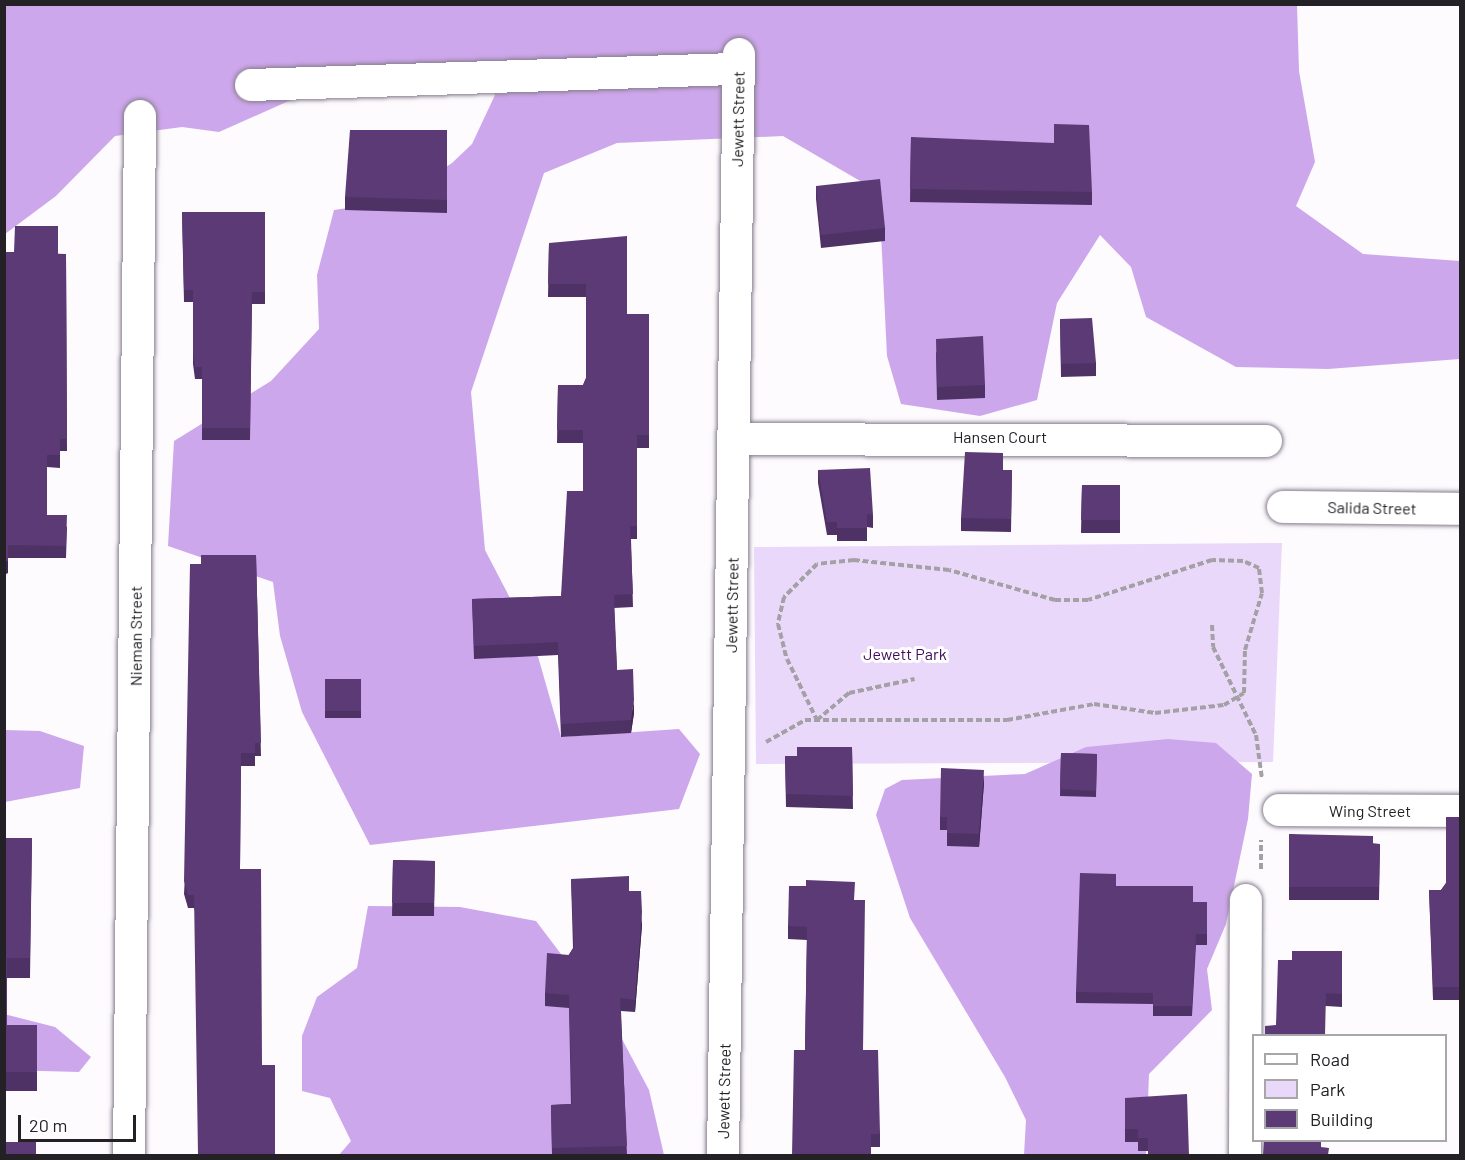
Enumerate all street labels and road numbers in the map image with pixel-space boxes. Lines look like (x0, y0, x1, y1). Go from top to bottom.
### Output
street label: Jewett Street (728, 71, 748, 167)
street label: Hansen Court (953, 427, 1047, 447)
street label: Salida Street (1327, 498, 1417, 518)
street label: Jewett Street (722, 557, 742, 653)
street label: Nieman Street (126, 586, 146, 686)
street label: Wing Street (1329, 801, 1411, 821)
street label: Jewett Street (714, 1043, 734, 1139)

